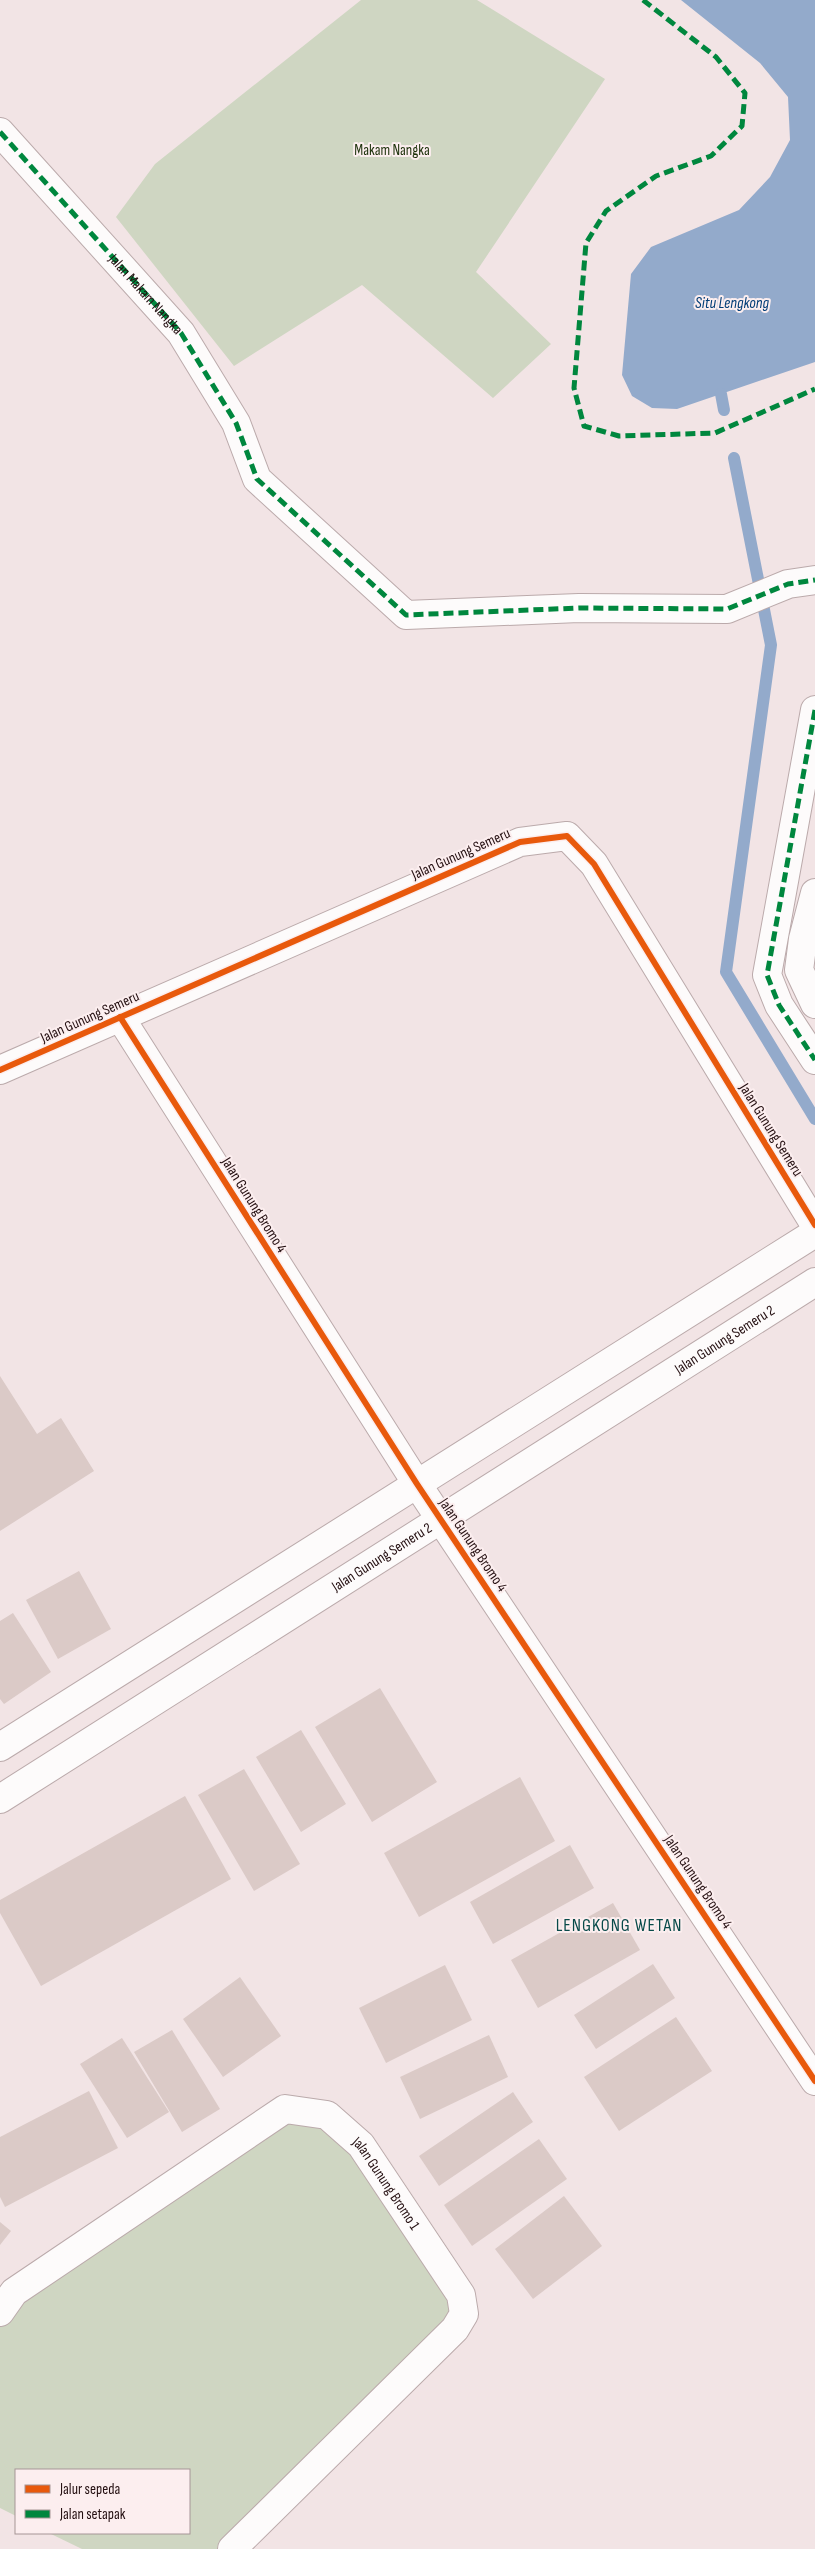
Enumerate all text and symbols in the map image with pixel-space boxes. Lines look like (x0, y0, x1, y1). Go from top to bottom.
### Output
park label: Makam Nangka (354, 141, 430, 160)
street label: Jalan Makam Nangka (104, 249, 187, 338)
water label: Situ Lengkong (695, 294, 769, 313)
street label: Jalan Gunung Semeru (408, 824, 513, 885)
street label: Jalan Gunung Semeru (37, 987, 142, 1048)
street label: Jalan Gunung Semeru (734, 1079, 807, 1180)
street label: Jalan Gunung Bromo 4 (217, 1153, 291, 1256)
street label: Jalan Gunung Semeru 2 (670, 1301, 778, 1379)
street label: Jalan Gunung Bromo 4 (434, 1494, 511, 1595)
street label: Jalan Gunung Semeru 2 (327, 1518, 435, 1596)
street label: Jalan Gunung Bromo 4 (659, 1831, 736, 1932)
district label: LENGKONG WETAN (556, 1915, 682, 1936)
street label: Jalan Gunung Bromo 1 (348, 2132, 425, 2234)
legend (15, 2469, 190, 2534)
text: Jalur sepeda (59, 2480, 121, 2499)
text: Jalan setapak (59, 2505, 126, 2524)

